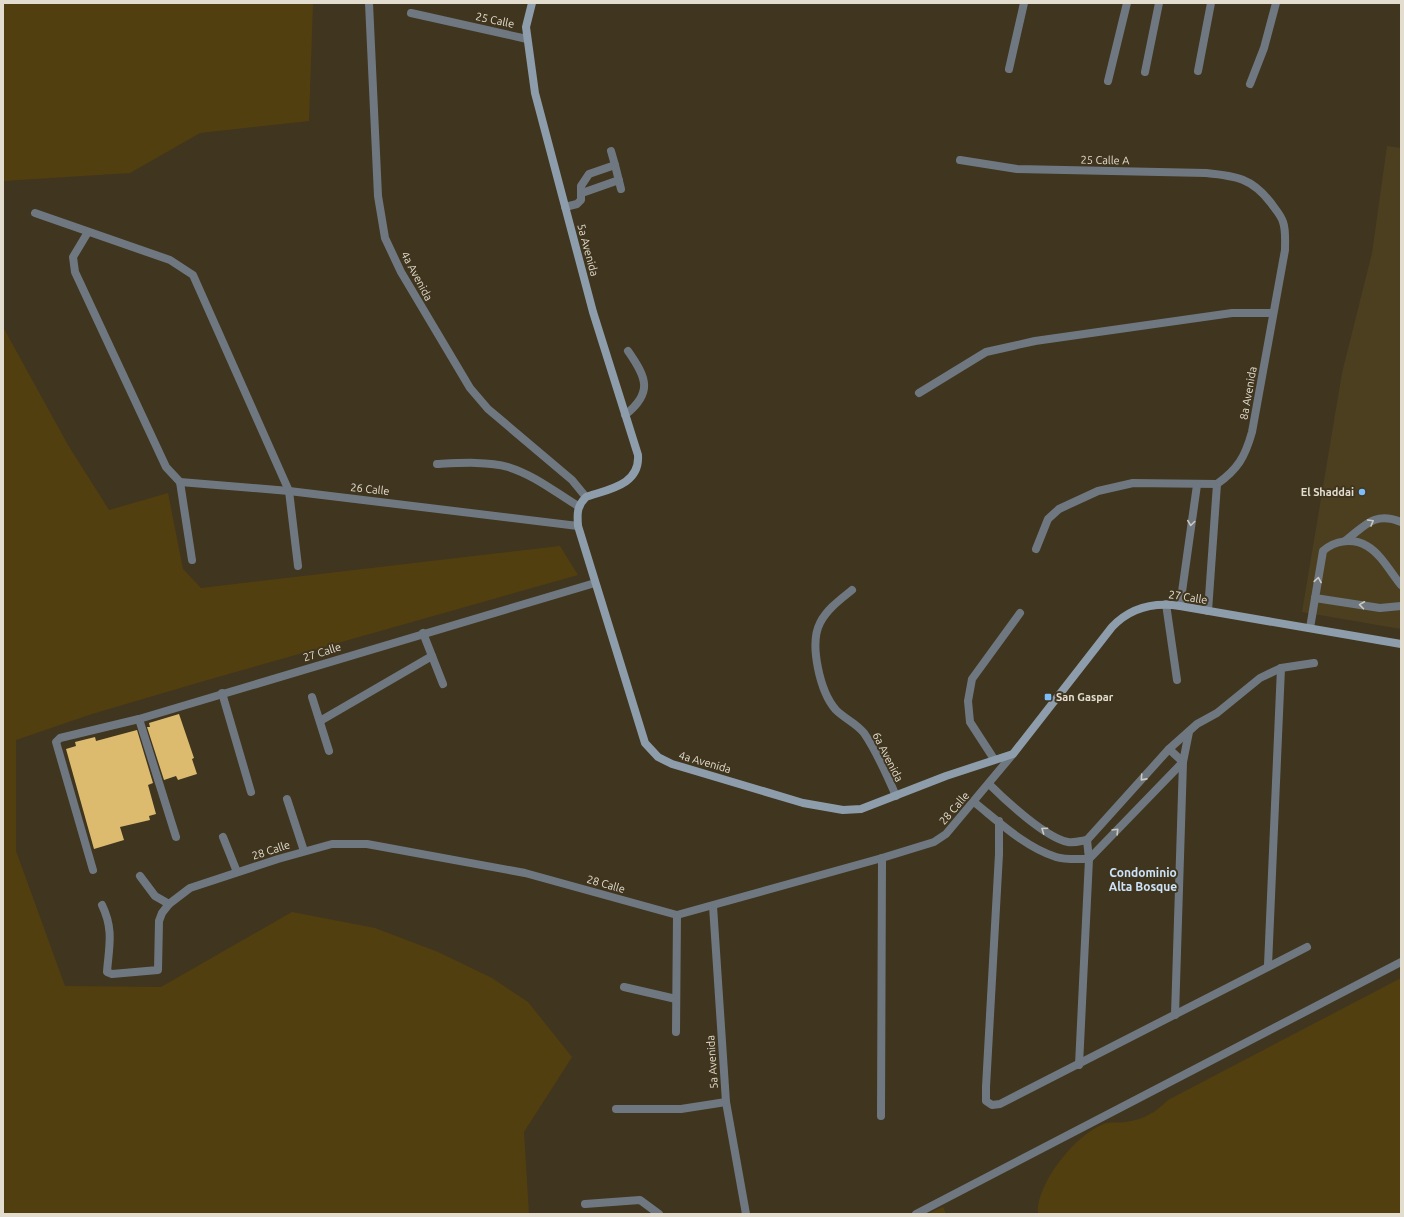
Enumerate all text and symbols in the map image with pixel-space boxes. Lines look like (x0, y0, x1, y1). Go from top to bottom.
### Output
street label: 25 Calle (475, 10, 515, 30)
street label: 25 Calle A (1080, 154, 1130, 166)
street label: 5a Avenida (575, 222, 601, 278)
street label: 4a Avenida (399, 249, 435, 303)
street label: 8a Avenida (1237, 365, 1259, 421)
street label: 26 Calle (350, 481, 390, 497)
place label: El Shaddai (1301, 486, 1354, 498)
marker: El Shaddai (1357, 487, 1367, 497)
one-way arrow (1187, 520, 1196, 526)
one-way arrow (1367, 520, 1374, 527)
one-way arrow (1313, 577, 1322, 583)
street label: 27 Calle (1168, 588, 1208, 606)
one-way arrow (1359, 601, 1365, 610)
street label: 27 Calle (302, 641, 342, 663)
place label: San Gaspar (1056, 691, 1114, 703)
marker: San Gaspar (1043, 692, 1053, 702)
street label: 6a Avenida (870, 730, 906, 784)
street label: 4a Avenida (677, 749, 733, 775)
one-way arrow (1141, 773, 1148, 780)
street label: 28 Calle (937, 789, 971, 827)
one-way arrow (1042, 828, 1049, 835)
one-way arrow (1111, 828, 1119, 836)
street label: 28 Calle (251, 838, 291, 862)
district label: Condominio Alta Bosque (1109, 866, 1177, 893)
street label: 28 Calle (586, 873, 626, 895)
street label: 5a Avenida (704, 1035, 720, 1089)

